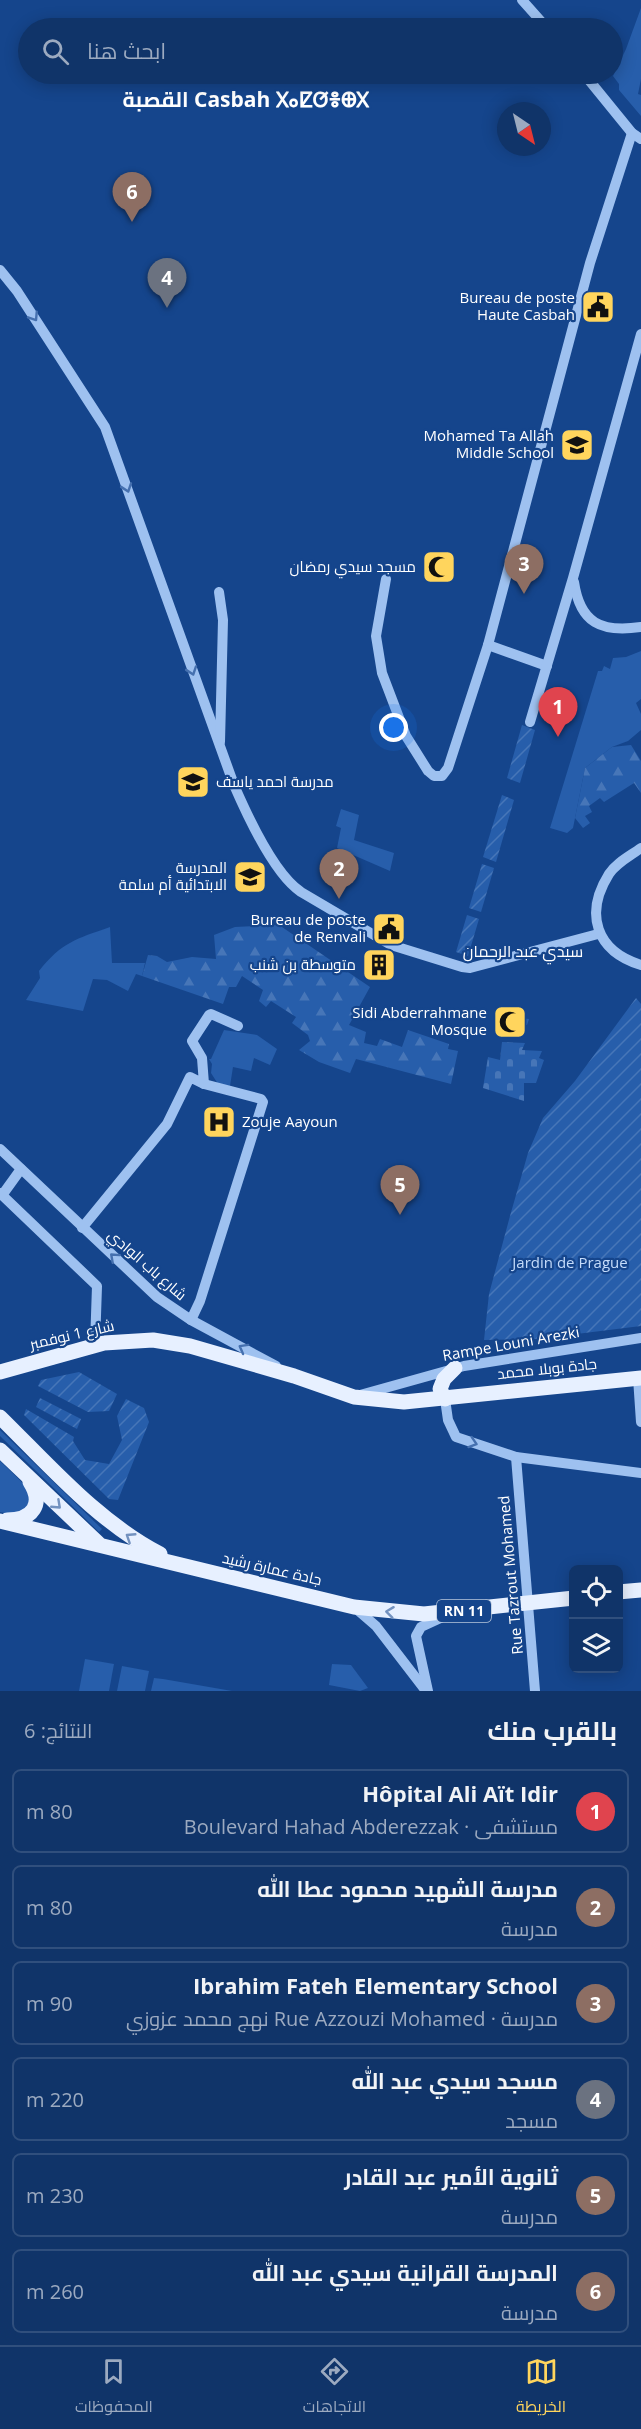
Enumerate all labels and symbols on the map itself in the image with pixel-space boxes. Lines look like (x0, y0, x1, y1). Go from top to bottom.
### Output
district label: القصبة Casbah ⵝⴰⵇⵚⴻⴲⵝ (123, 85, 370, 113)
north arrow (497, 102, 551, 156)
pin: 6 (112, 172, 152, 222)
pin: 4 (148, 258, 186, 308)
place label: Bureau de poste Haute Casbah (460, 287, 575, 324)
public building icon: Bureau de poste Haute Casbah (580, 289, 616, 325)
one-way arrow (27, 311, 38, 322)
place label: Mohamed Ta Allah Middle School (423, 425, 554, 462)
school or university icon: Mohamed Ta Allah Middle School (559, 427, 595, 463)
one-way arrow (120, 482, 132, 493)
pin: 3 (504, 544, 544, 594)
mosque icon: مسجد سيدي رمضان (421, 549, 457, 585)
place label: مسجد سيدي رمضان (290, 556, 416, 579)
one-way arrow (185, 666, 198, 676)
pin: 1 (538, 688, 578, 737)
your location (379, 713, 408, 742)
school or university icon: مدرسة احمد ياسف (175, 764, 211, 800)
place label: مدرسة احمد ياسف (216, 771, 334, 791)
pin: 2 (320, 850, 358, 899)
place label: المدرسة الابتدائية أم سلمة (119, 857, 227, 895)
school or university icon: المدرسة الابتدائية أم سلمة (232, 859, 268, 895)
place label: Bureau de poste de Renvali (251, 909, 366, 946)
public building icon: Bureau de poste de Renvali (371, 911, 407, 947)
district label: سيدي عبد الرحمان (463, 940, 583, 965)
building icon: متوسطة بن شنب (361, 947, 397, 983)
place label: متوسطة بن شنب (250, 954, 356, 975)
place label: Sidi Abderrahmane Mosque (352, 1002, 487, 1039)
mosque icon: Sidi Abderrahmane Mosque (492, 1004, 528, 1040)
hospital icon: Zouje Aayoun (201, 1104, 237, 1140)
place label: Zouje Aayoun (242, 1111, 338, 1131)
pin: 5 (380, 1166, 420, 1215)
street label: شارع باب الوادي (102, 1224, 191, 1306)
park label: Jardin de Prague (510, 1252, 628, 1272)
one-way arrow (110, 1254, 121, 1265)
street label: شارع 1 نوفمبر (27, 1315, 116, 1356)
street label: Rampe Louni Arezki (441, 1321, 581, 1365)
one-way arrow (239, 1344, 249, 1355)
street label: جادة بوبلا محمد (496, 1353, 598, 1383)
one-way arrow (467, 1435, 478, 1448)
street label: Rue Tazrout Mohamed (493, 1495, 527, 1655)
one-way arrow (51, 1498, 61, 1509)
one-way arrow (126, 1533, 137, 1544)
street label: جادة عمارة رشيد (221, 1547, 324, 1589)
road number: RN 11 (437, 1600, 491, 1622)
one-way arrow (385, 1606, 395, 1618)

